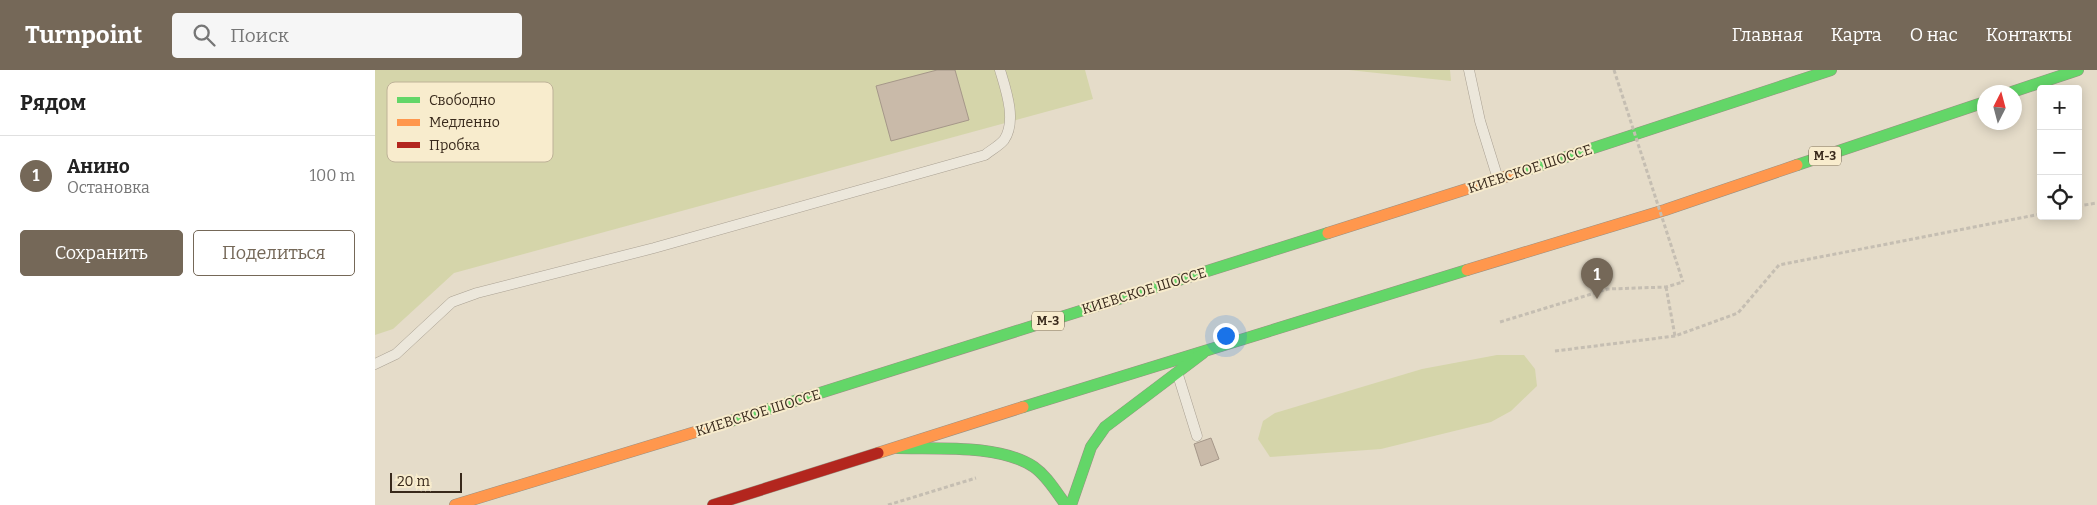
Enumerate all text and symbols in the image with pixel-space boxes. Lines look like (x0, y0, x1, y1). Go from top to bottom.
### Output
search box (172, 13, 522, 58)
text: Turnpoint (25, 21, 142, 49)
icon: search (190, 21, 218, 49)
text: Поиск (230, 24, 289, 47)
text: Главная (1732, 24, 1803, 46)
text: Карта (1831, 24, 1882, 46)
text: О нас (1910, 24, 1958, 46)
text: Контакты (1986, 24, 2072, 46)
legend (387, 82, 553, 162)
north arrow (1977, 85, 2022, 130)
map controls (2037, 85, 2082, 220)
button: + (2037, 85, 2082, 130)
text: Рядом (20, 90, 86, 116)
text: Свободно (429, 92, 495, 109)
text: Медленно (429, 114, 500, 131)
button: − (2037, 130, 2082, 175)
text: Пробка (429, 137, 480, 154)
street label: КИЕВСКОЕ ШОССЕ (1466, 141, 1594, 197)
road number: М-3 (1809, 146, 1841, 165)
text: Анино (67, 155, 130, 178)
text: 1 (33, 166, 39, 185)
text: 100 m (310, 166, 355, 185)
button: locate (2037, 175, 2082, 220)
text: Остановка (67, 178, 150, 197)
button: Сохранить (20, 230, 183, 276)
button: Поделиться (193, 230, 355, 276)
pin: 1 (1581, 258, 1613, 299)
street label: КИЕВСКОЕ ШОССЕ (1080, 264, 1208, 318)
road number: М-3 (1032, 312, 1064, 330)
your location (1213, 323, 1239, 349)
street label: КИЕВСКОЕ ШОССЕ (694, 386, 822, 440)
scale bar (390, 470, 463, 493)
text: 20 m (397, 473, 430, 490)

